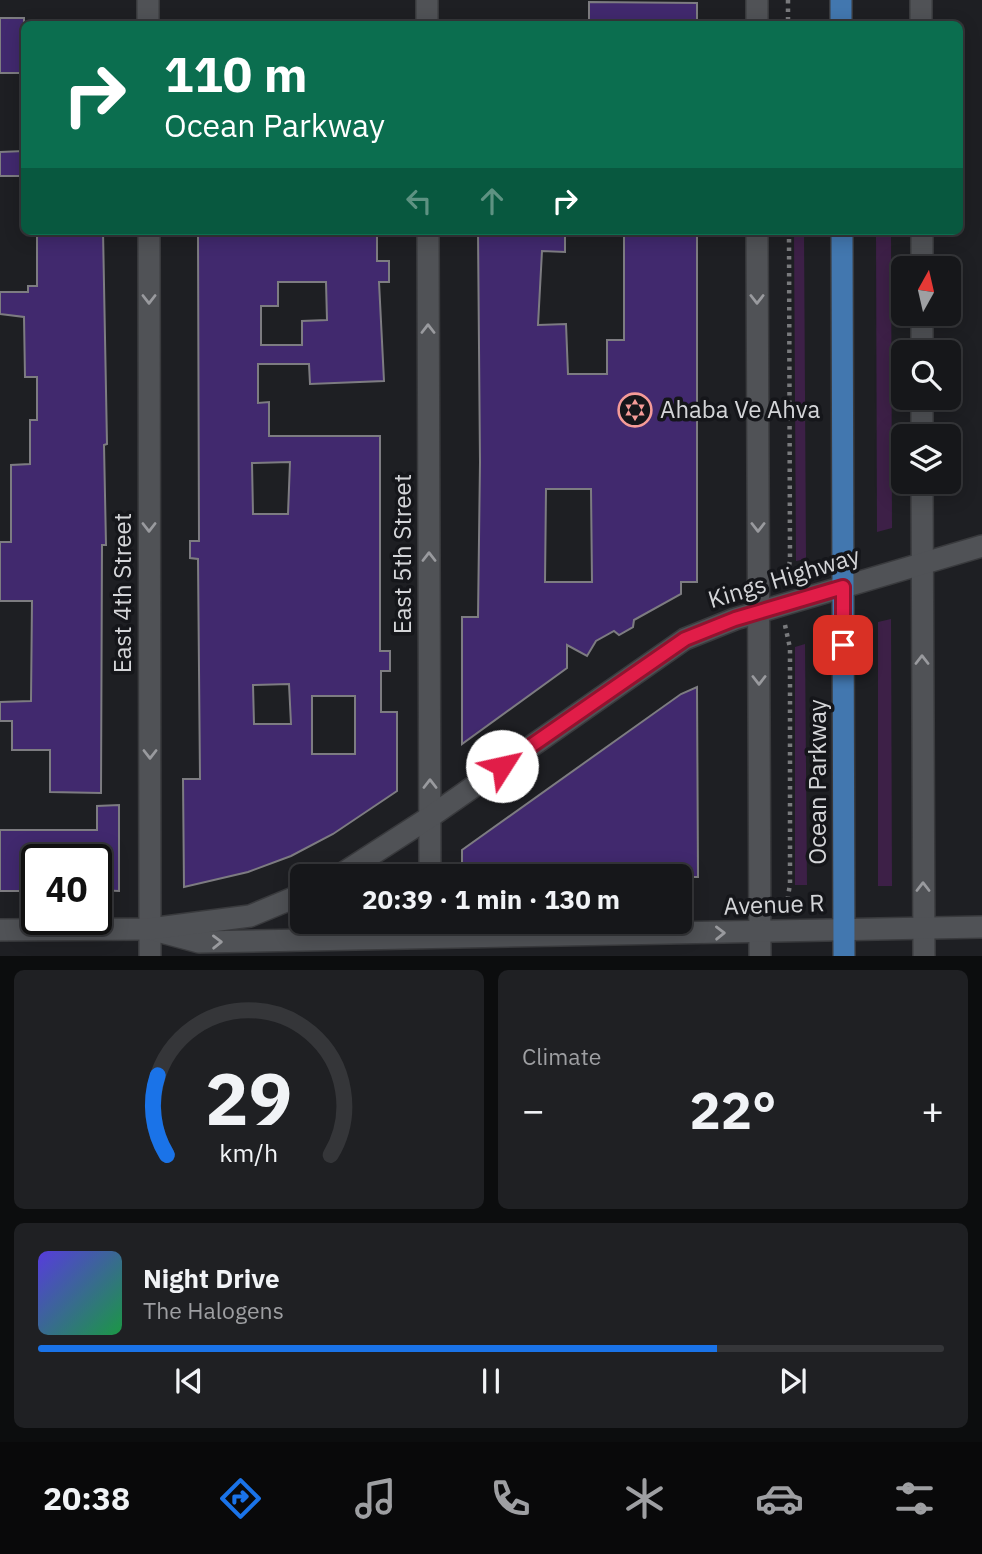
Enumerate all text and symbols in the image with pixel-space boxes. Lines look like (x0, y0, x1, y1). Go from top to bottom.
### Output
text: 110 m (164, 42, 308, 105)
icon: right (49, 49, 140, 140)
text: Ocean Parkway (164, 104, 385, 146)
icon: left (400, 182, 438, 220)
icon: ahead (473, 182, 511, 220)
icon: right (546, 182, 584, 220)
north arrow (891, 256, 961, 326)
map controls (891, 256, 961, 494)
one-way arrow (141, 294, 157, 305)
one-way arrow (749, 294, 765, 305)
one-way arrow (420, 323, 436, 334)
button: search (891, 340, 961, 410)
synagogue icon: Ahaba Ve Ahva (616, 391, 654, 429)
place label: Ahaba Ve Ahva (660, 393, 820, 425)
button: layers (891, 424, 961, 494)
street label: East 5th Street (386, 474, 418, 634)
street label: East 4th Street (106, 513, 138, 673)
one-way arrow (141, 522, 157, 532)
one-way arrow (750, 522, 766, 532)
street label: Kings Highway (704, 539, 863, 615)
one-way arrow (421, 551, 437, 561)
pin (813, 615, 873, 675)
icon: arrive (824, 626, 862, 664)
one-way arrow (914, 654, 930, 665)
one-way arrow (751, 675, 767, 686)
street label: Ocean Parkway (801, 699, 833, 865)
position arrow (465, 729, 539, 803)
one-way arrow (142, 749, 158, 760)
one-way arrow (422, 778, 438, 789)
speed limit sign: 40 (21, 844, 112, 935)
text: 20:39 · 1 min · 130 m (362, 882, 620, 916)
one-way arrow (915, 882, 931, 892)
street label: Avenue R (723, 886, 825, 922)
one-way arrow (715, 925, 725, 941)
one-way arrow (211, 934, 222, 949)
text: Climate (522, 1041, 601, 1071)
text: 29 (205, 1051, 293, 1146)
text: 22° (690, 1076, 776, 1143)
text: − (522, 1085, 545, 1134)
text: + (921, 1085, 944, 1134)
text: km/h (220, 1136, 278, 1169)
text: Night Drive (143, 1261, 280, 1295)
text: The Halogens (143, 1295, 284, 1325)
icon: previous (170, 1362, 208, 1400)
icon: pause (472, 1362, 510, 1400)
icon: next (774, 1362, 812, 1400)
icon: directions (216, 1474, 265, 1523)
icon: music (351, 1474, 400, 1523)
icon: phone (486, 1474, 535, 1523)
icon: climate (620, 1474, 669, 1523)
icon: car (755, 1474, 804, 1523)
icon: filters (890, 1474, 939, 1523)
text: 20:38 (43, 1477, 130, 1519)

